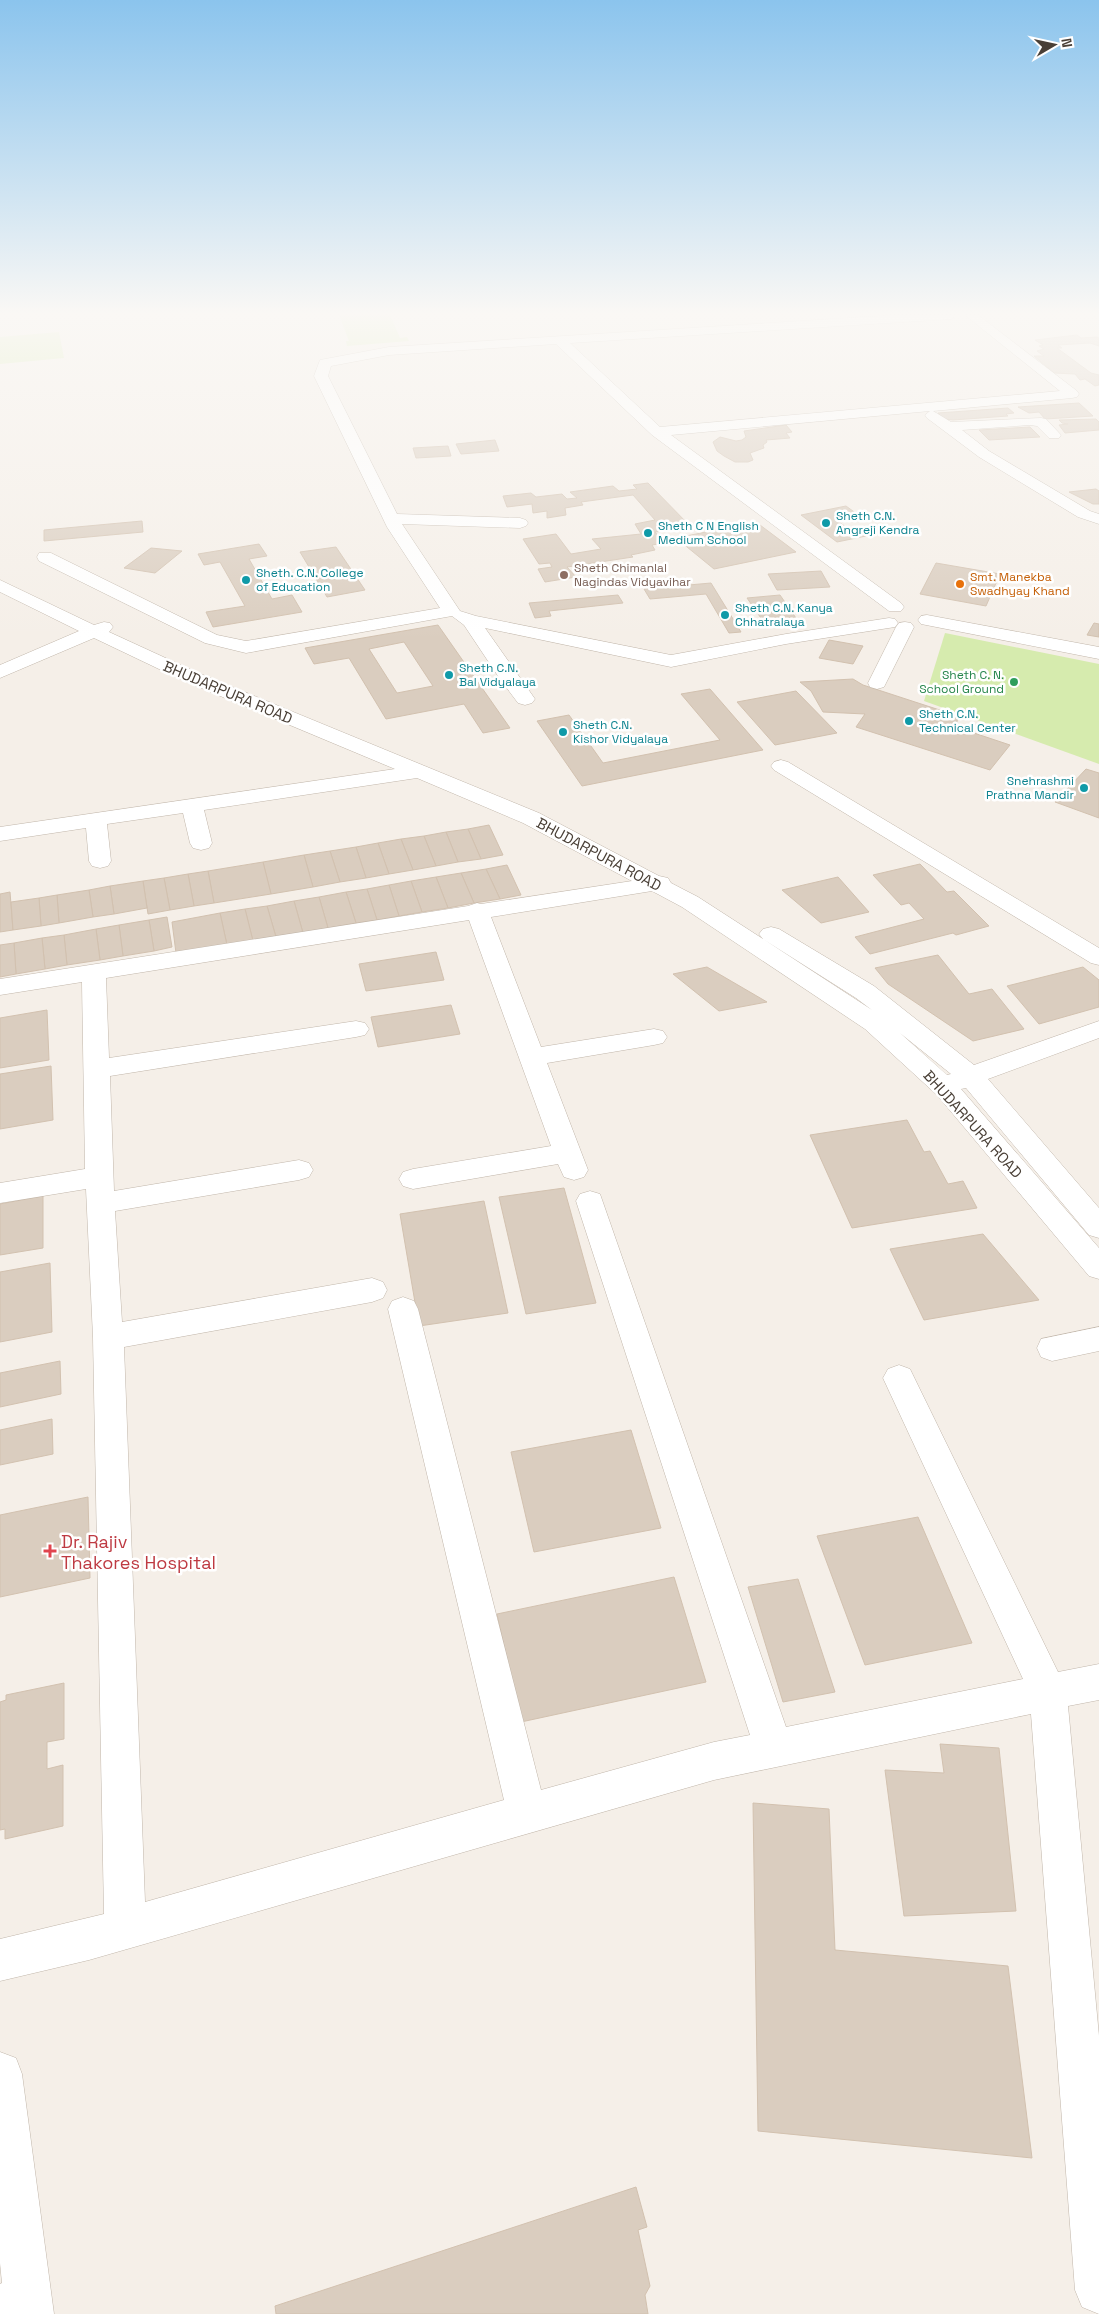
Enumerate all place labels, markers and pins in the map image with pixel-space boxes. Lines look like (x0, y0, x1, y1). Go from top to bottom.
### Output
place label: Sheth C.N. Angreji Kendra (836, 508, 920, 538)
marker: Sheth C.N. Angreji Kendra (820, 517, 832, 529)
place label: Sheth C N English Medium School (658, 518, 759, 548)
marker: Sheth C N English Medium School (642, 527, 654, 539)
place label: Sheth Chimanlal Nagindas Vidyavihar (574, 560, 691, 590)
place label: Sheth. C.N. College of Education (256, 565, 364, 595)
marker: Sheth Chimanlal Nagindas Vidyavihar (558, 569, 570, 581)
place label: Smt. Manekba Swadhyay Khand (970, 569, 1070, 599)
marker: Sheth. C.N. College of Education (240, 574, 252, 586)
marker: Smt. Manekba Swadhyay Khand (954, 578, 966, 590)
place label: Sheth C.N. Kanya Chhatralaya (735, 600, 833, 630)
marker: Sheth C.N. Kanya Chhatralaya (719, 609, 731, 621)
place label: Sheth C.N. Bal Vidyalaya (459, 660, 536, 690)
place label: Sheth C. N. School Ground (919, 667, 1004, 697)
marker: Sheth C.N. Bal Vidyalaya (443, 669, 455, 681)
marker: Sheth C. N. School Ground (1008, 676, 1020, 688)
place label: Sheth C.N. Technical Center (919, 706, 1016, 736)
marker: Sheth C.N. Technical Center (903, 715, 915, 727)
place label: Sheth C.N. Kishor Vidyalaya (573, 717, 668, 747)
marker: Sheth C.N. Kishor Vidyalaya (557, 726, 569, 738)
place label: Snehrashmi Prathna Mandir (986, 773, 1074, 803)
marker: Snehrashmi Prathna Mandir (1078, 782, 1090, 794)
place label: Dr. Rajiv Thakores Hospital (61, 1530, 216, 1574)
marker: Dr. Rajiv Thakores Hospital (43, 1544, 57, 1558)

